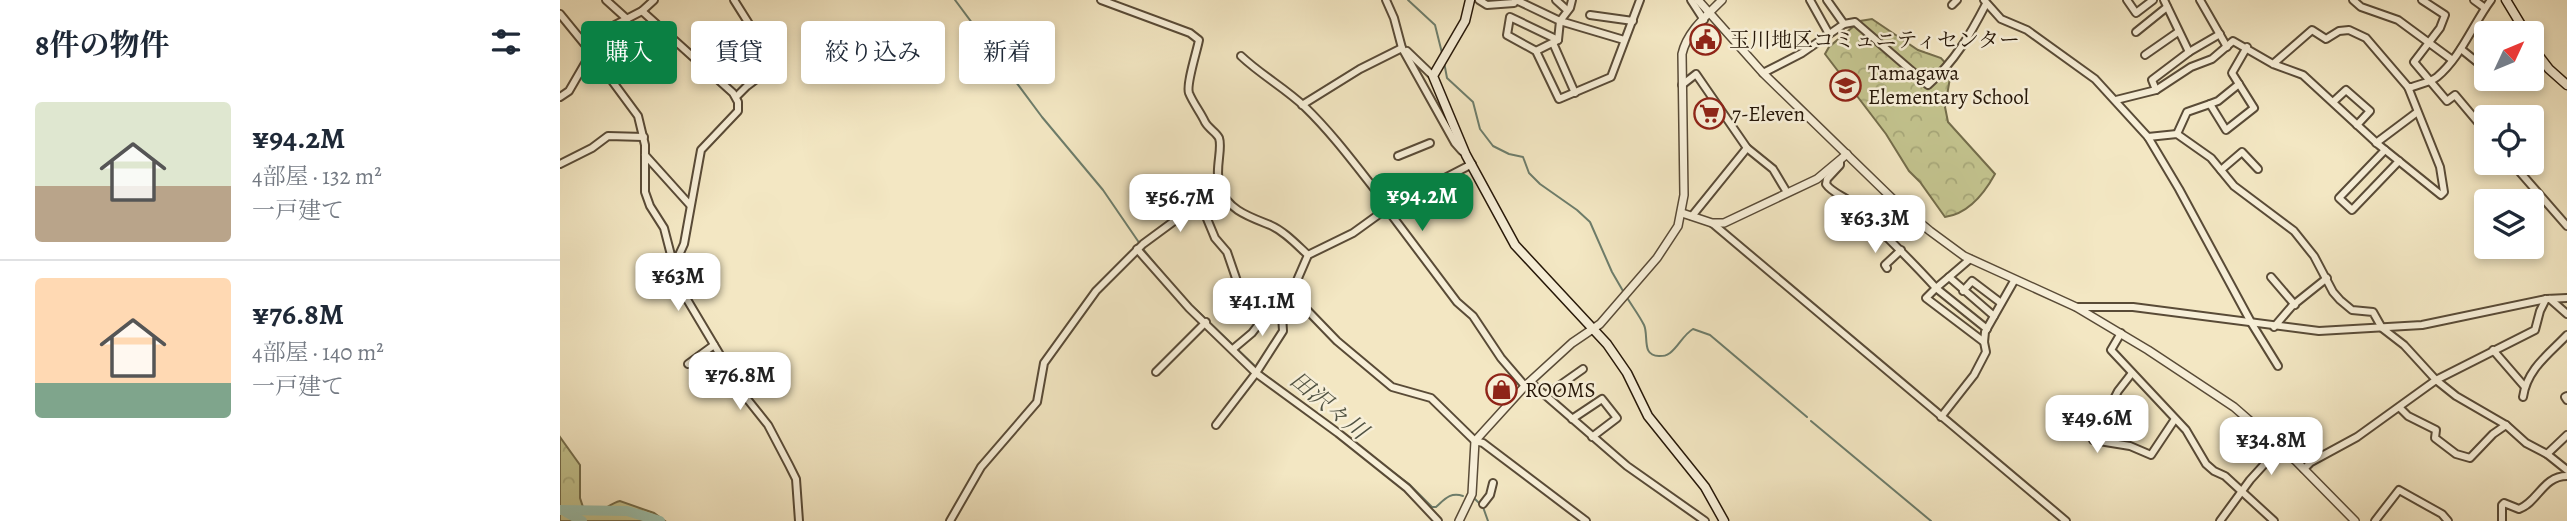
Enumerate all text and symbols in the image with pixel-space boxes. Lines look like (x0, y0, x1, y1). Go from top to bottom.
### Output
chip: 購入 (581, 21, 677, 84)
chip: 賃貸 (691, 21, 787, 84)
chip: 絞り込み (801, 21, 945, 84)
chip: 新着 (959, 21, 1055, 84)
north arrow (2474, 21, 2544, 91)
map controls (2474, 21, 2544, 259)
icon: filters (487, 23, 525, 61)
public building icon: 玉川地区コミュニティセンター (1689, 23, 1723, 57)
text: 8件の物件 (35, 25, 169, 65)
place label: 玉川地区コミュニティセンター (1729, 26, 2020, 54)
place label: Tamagawa Elementary School (1868, 59, 2029, 111)
school or university icon: Tamagawa Elementary School (1828, 68, 1862, 102)
supermarket icon: 7-Eleven (1692, 97, 1726, 131)
place label: 7-Eleven (1732, 100, 1805, 128)
button: locate (2474, 105, 2544, 175)
text: ¥94.2M (252, 118, 345, 158)
icon: home (91, 130, 175, 214)
text: 4部屋 · 132 m² (252, 161, 382, 192)
pin: ¥56.7M (1123, 174, 1237, 234)
pin: ¥94.2M (1365, 174, 1479, 233)
text: ¥94.2M (1386, 180, 1458, 211)
text: ¥56.7M (1145, 181, 1215, 212)
button: layers (2474, 189, 2544, 259)
text: 一戸建て (252, 195, 344, 226)
pin: ¥63.3M (1818, 196, 1932, 255)
text: ¥63.3M (1840, 202, 1910, 233)
pin: ¥63M (637, 254, 719, 313)
text: ¥63M (651, 260, 705, 291)
pin: ¥41.1M (1205, 278, 1319, 338)
text: ¥41.1M (1229, 285, 1295, 316)
text: ¥76.8M (252, 294, 344, 334)
icon: home (91, 306, 175, 390)
text: 4部屋 · 140 m² (252, 337, 384, 368)
pin: ¥76.8M (683, 352, 797, 412)
text: ¥76.8M (705, 359, 775, 390)
water label: 田沢々川 (1283, 364, 1377, 448)
text: 一戸建て (252, 371, 344, 402)
shop icon: ROOMS (1485, 373, 1519, 407)
place label: ROOMS (1525, 376, 1596, 404)
pin: ¥49.6M (2040, 396, 2154, 455)
text: ¥49.6M (2061, 402, 2133, 433)
pin: ¥34.8M (2214, 418, 2328, 477)
text: ¥34.8M (2236, 424, 2306, 455)

